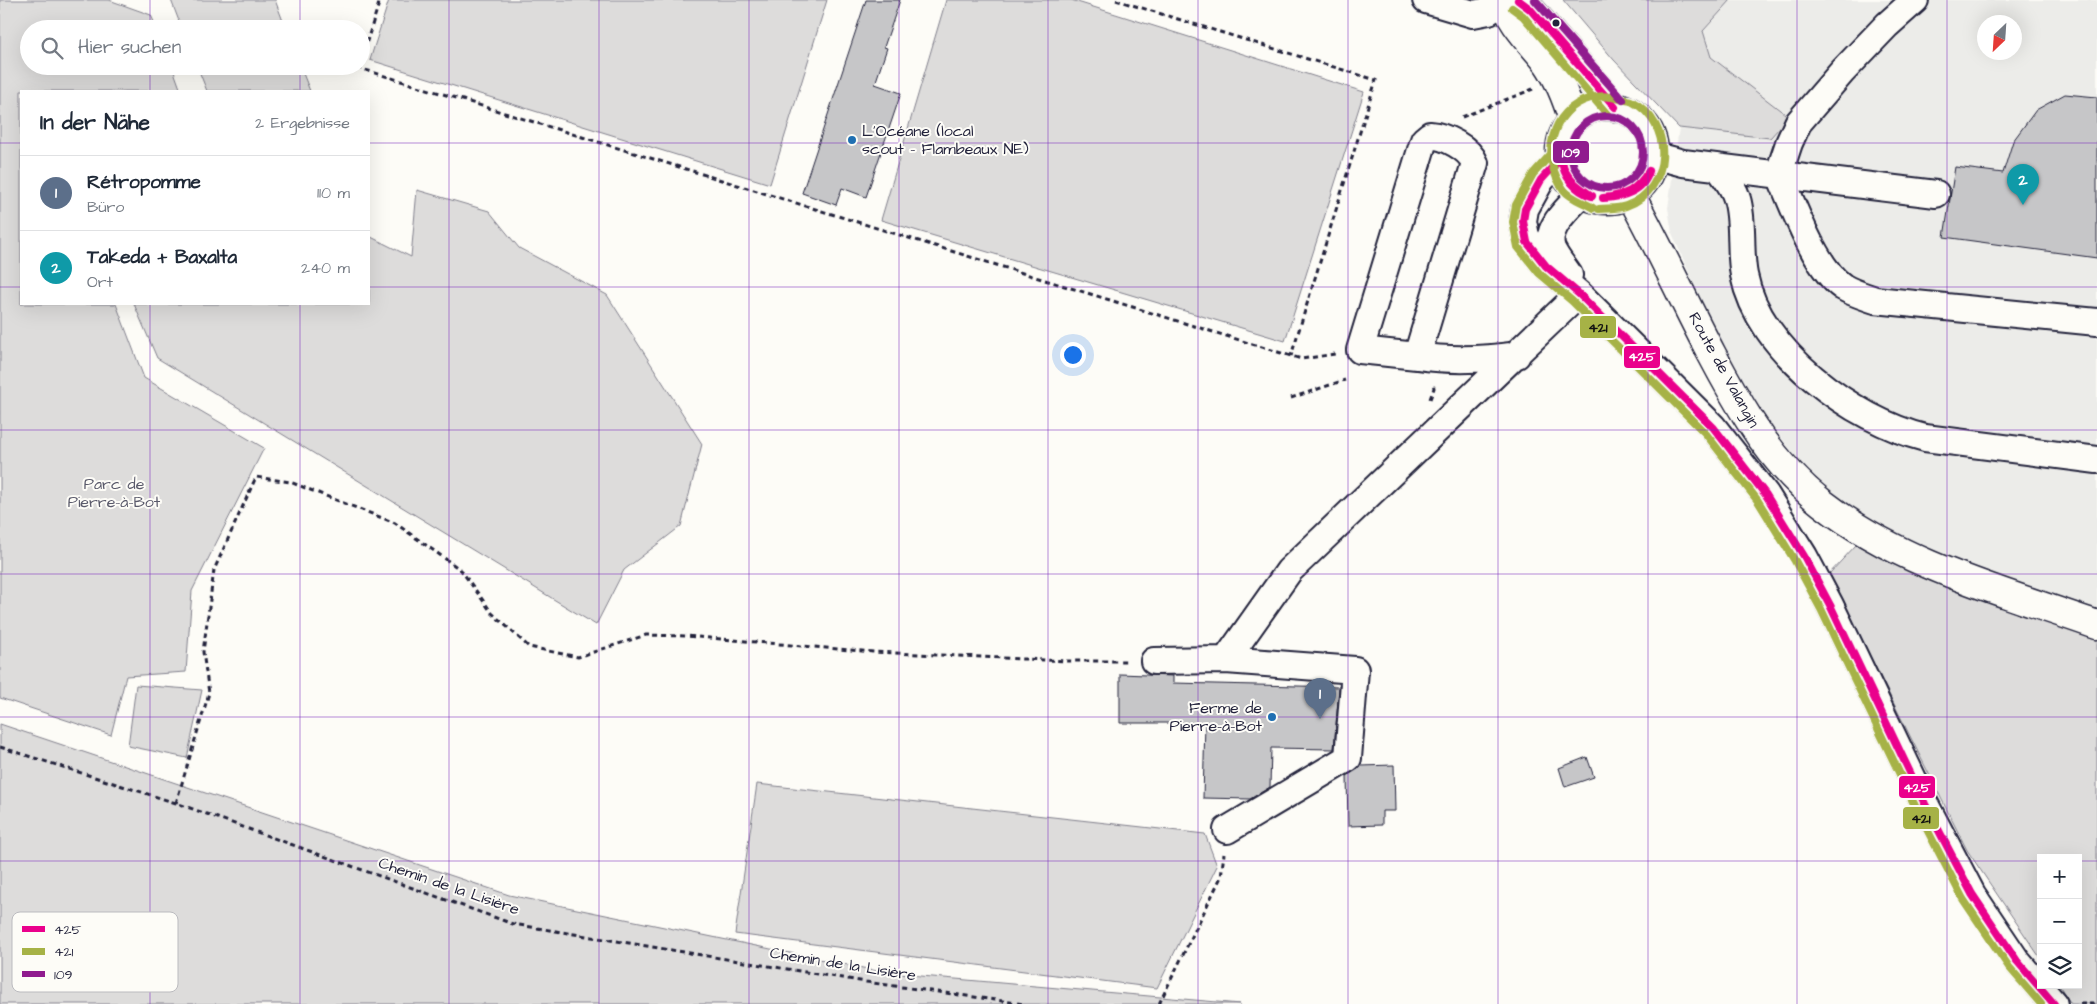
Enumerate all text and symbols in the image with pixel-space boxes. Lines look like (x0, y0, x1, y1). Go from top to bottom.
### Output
north arrow (1977, 15, 2022, 60)
unlabelled marker (1551, 18, 1561, 28)
search box (20, 20, 370, 75)
icon: search (38, 34, 66, 62)
text: Hier suchen (78, 34, 181, 61)
text: In der Nähe (40, 108, 150, 137)
text: 2 Ergebnisse (255, 112, 350, 134)
place label: L'Océane (local scout - Flambeaux NE) (862, 120, 1029, 160)
marker: L'Océane (local scout - Flambeaux NE) (846, 134, 858, 146)
line badge: 109 (1552, 140, 1590, 164)
text: 109 (1562, 143, 1580, 163)
pin: 2 (2007, 164, 2039, 205)
text: Rétropomme (87, 169, 201, 196)
text: 1 (55, 182, 57, 204)
text: 110 m (317, 182, 350, 204)
text: Büro (87, 196, 124, 218)
text: Takeda + Baxalta (87, 244, 237, 271)
text: 2 (51, 257, 61, 279)
text: 240 m (301, 257, 350, 279)
text: Ort (87, 271, 113, 293)
street label: Route de Valangin (1682, 308, 1765, 432)
line badge: 421 (1579, 315, 1617, 339)
text: 421 (1588, 318, 1608, 338)
your location (1060, 342, 1086, 368)
line badge: 425 (1623, 345, 1661, 369)
text: 425 (1628, 347, 1657, 367)
park label: Parc de Pierre-à-Bot (68, 473, 161, 513)
pin: 1 (1304, 678, 1336, 719)
place label: Ferme de Pierre-à-Bot (1169, 697, 1263, 737)
marker: Ferme de Pierre-à-Bot (1266, 711, 1278, 723)
line badge: 425 (1898, 775, 1936, 799)
text: 425 (1903, 778, 1932, 798)
line badge: 421 (1902, 806, 1940, 830)
text: 421 (1911, 809, 1931, 829)
street label: Chemin de la Lisière (376, 852, 523, 921)
map controls (2037, 854, 2082, 989)
button: + (2037, 854, 2082, 899)
button: − (2037, 899, 2082, 944)
legend (12, 912, 178, 992)
text: 425 (54, 920, 82, 940)
text: 421 (54, 942, 74, 962)
street label: Chemin de la Lisière (768, 942, 918, 986)
button: layers (2037, 944, 2082, 989)
text: 109 (54, 965, 73, 985)

